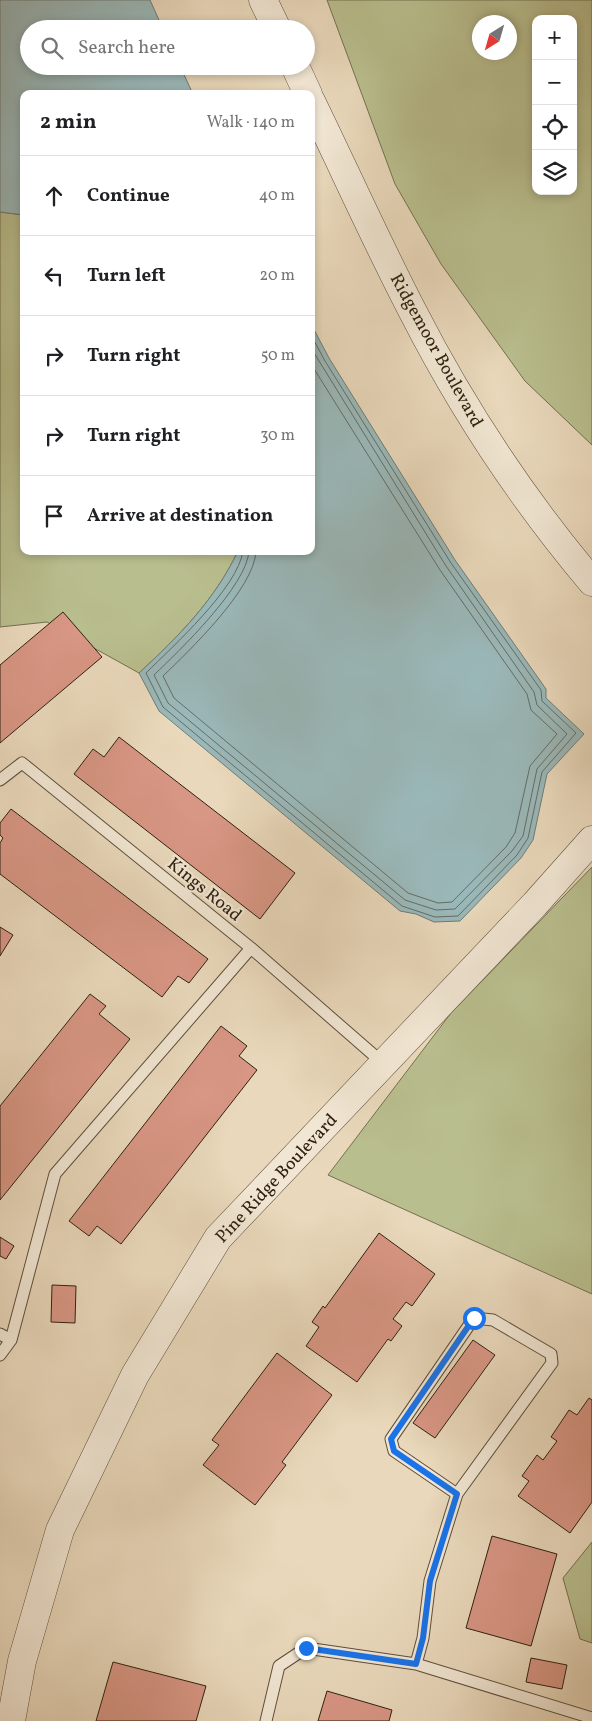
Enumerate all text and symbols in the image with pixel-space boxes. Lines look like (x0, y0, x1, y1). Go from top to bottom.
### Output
north arrow (472, 15, 517, 60)
map controls (532, 15, 577, 195)
button: + (532, 15, 577, 60)
search box (20, 20, 315, 75)
icon: search (38, 34, 66, 62)
text: Search here (78, 35, 175, 61)
button: − (532, 60, 577, 105)
button: locate (532, 105, 577, 150)
text: 2 min (40, 108, 97, 137)
text: Walk · 140 m (207, 112, 295, 134)
button: layers (532, 150, 577, 195)
icon: ahead (40, 182, 68, 210)
text: Continue (87, 183, 170, 209)
text: 40 m (259, 185, 295, 207)
icon: left (40, 262, 68, 290)
text: Turn left (87, 263, 166, 289)
text: 20 m (260, 265, 295, 287)
street label: Ridgemoor Boulevard (383, 269, 488, 432)
icon: right (40, 342, 68, 370)
text: Turn right (87, 343, 180, 369)
text: 50 m (261, 345, 295, 367)
icon: right (40, 422, 68, 450)
text: Turn right (87, 423, 180, 449)
text: 30 m (260, 425, 295, 447)
icon: arrive (40, 502, 68, 530)
text: Arrive at destination (87, 503, 273, 529)
street label: Kings Road (161, 852, 247, 928)
street label: Pine Ridge Boulevard (210, 1109, 344, 1249)
route start (463, 1307, 486, 1330)
route end (295, 1637, 318, 1660)

